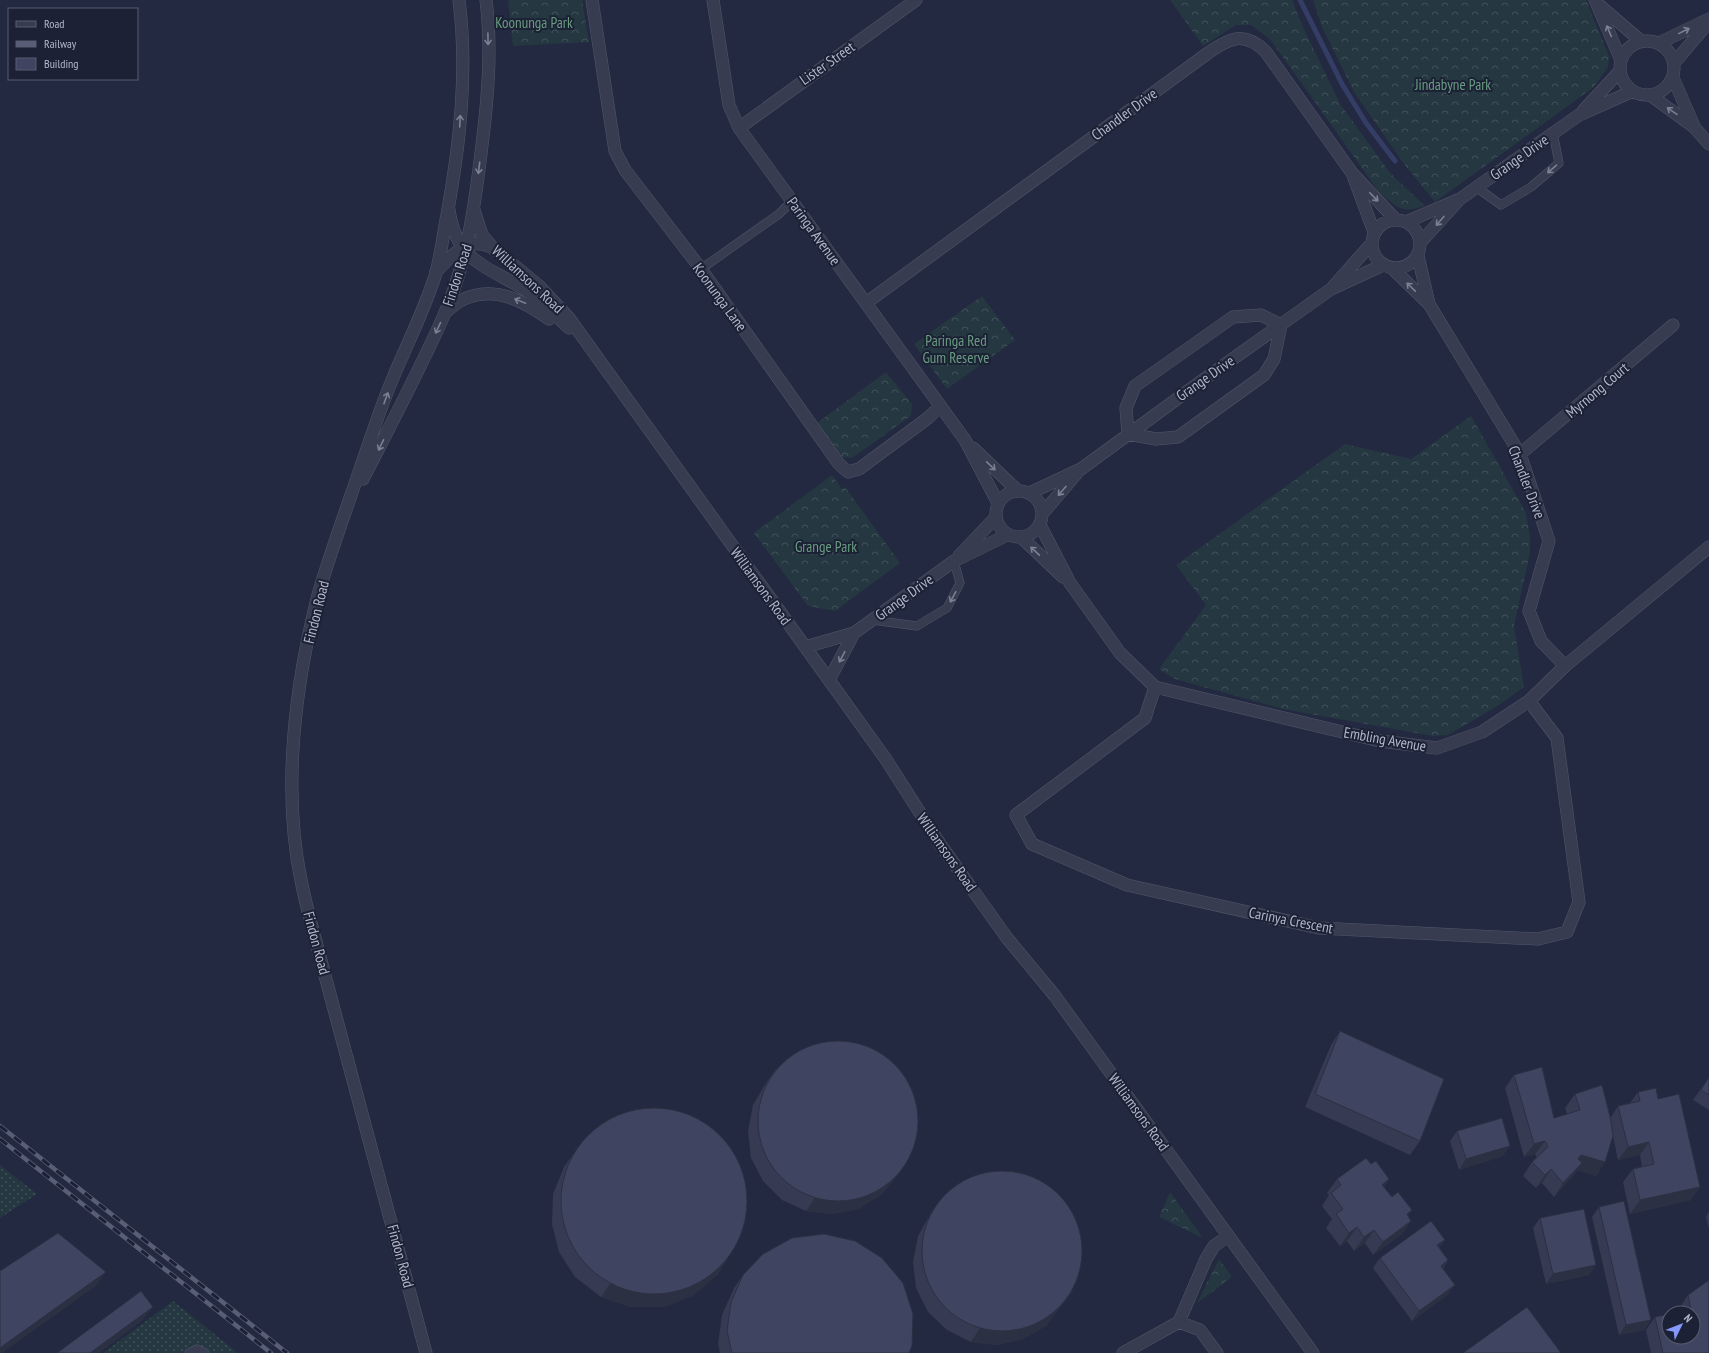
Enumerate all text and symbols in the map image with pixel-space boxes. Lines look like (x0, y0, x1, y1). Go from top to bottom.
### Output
legend (8, 8, 138, 80)
park label: Koonunga Park (495, 13, 573, 32)
text: Road (44, 16, 64, 31)
one-way arrow (1605, 26, 1612, 38)
one-way arrow (1678, 27, 1690, 34)
one-way arrow (484, 32, 492, 45)
text: Railway (44, 36, 77, 51)
street label: Lister Street (796, 37, 858, 89)
text: Building (44, 56, 79, 71)
park label: Jindabyne Park (1414, 75, 1491, 94)
street label: Chandler Drive (1087, 84, 1161, 144)
one-way arrow (1667, 107, 1678, 115)
one-way arrow (457, 115, 464, 128)
street label: Grange Drive (1486, 130, 1552, 184)
one-way arrow (475, 161, 483, 174)
one-way arrow (1547, 164, 1558, 173)
one-way arrow (1369, 192, 1379, 202)
street label: Paringa Avenue (783, 193, 845, 269)
one-way arrow (1435, 216, 1445, 226)
street label: Findon Road (438, 241, 476, 309)
street label: Williamsons Road (488, 241, 568, 317)
street label: Koonunga Lane (689, 259, 751, 335)
one-way arrow (1406, 282, 1416, 291)
one-way arrow (515, 297, 527, 304)
one-way arrow (434, 322, 441, 334)
park label: Paringa Red Gum Reserve (922, 331, 990, 367)
street label: Grange Drive (1172, 351, 1238, 405)
street label: Myrnong Court (1562, 358, 1632, 422)
one-way arrow (382, 392, 390, 404)
one-way arrow (376, 438, 384, 450)
street label: Chandler Drive (1504, 443, 1550, 521)
one-way arrow (986, 461, 996, 470)
one-way arrow (1057, 486, 1066, 496)
park label: Grange Park (795, 537, 857, 556)
street label: Williamsons Road (726, 543, 796, 629)
one-way arrow (1030, 546, 1040, 555)
street label: Grange Drive (871, 570, 937, 624)
street label: Findon Road (299, 578, 333, 646)
one-way arrow (948, 591, 956, 603)
one-way arrow (837, 650, 845, 662)
street label: Embling Avenue (1342, 722, 1428, 756)
street label: Williamsons Road (913, 809, 981, 895)
street label: Carinya Crescent (1247, 903, 1335, 937)
street label: Findon Road (299, 909, 335, 977)
street label: Williamsons Road (1104, 1069, 1174, 1155)
street label: Findon Road (383, 1222, 419, 1290)
north arrow (1661, 1305, 1701, 1345)
text: N (1681, 1311, 1695, 1325)

